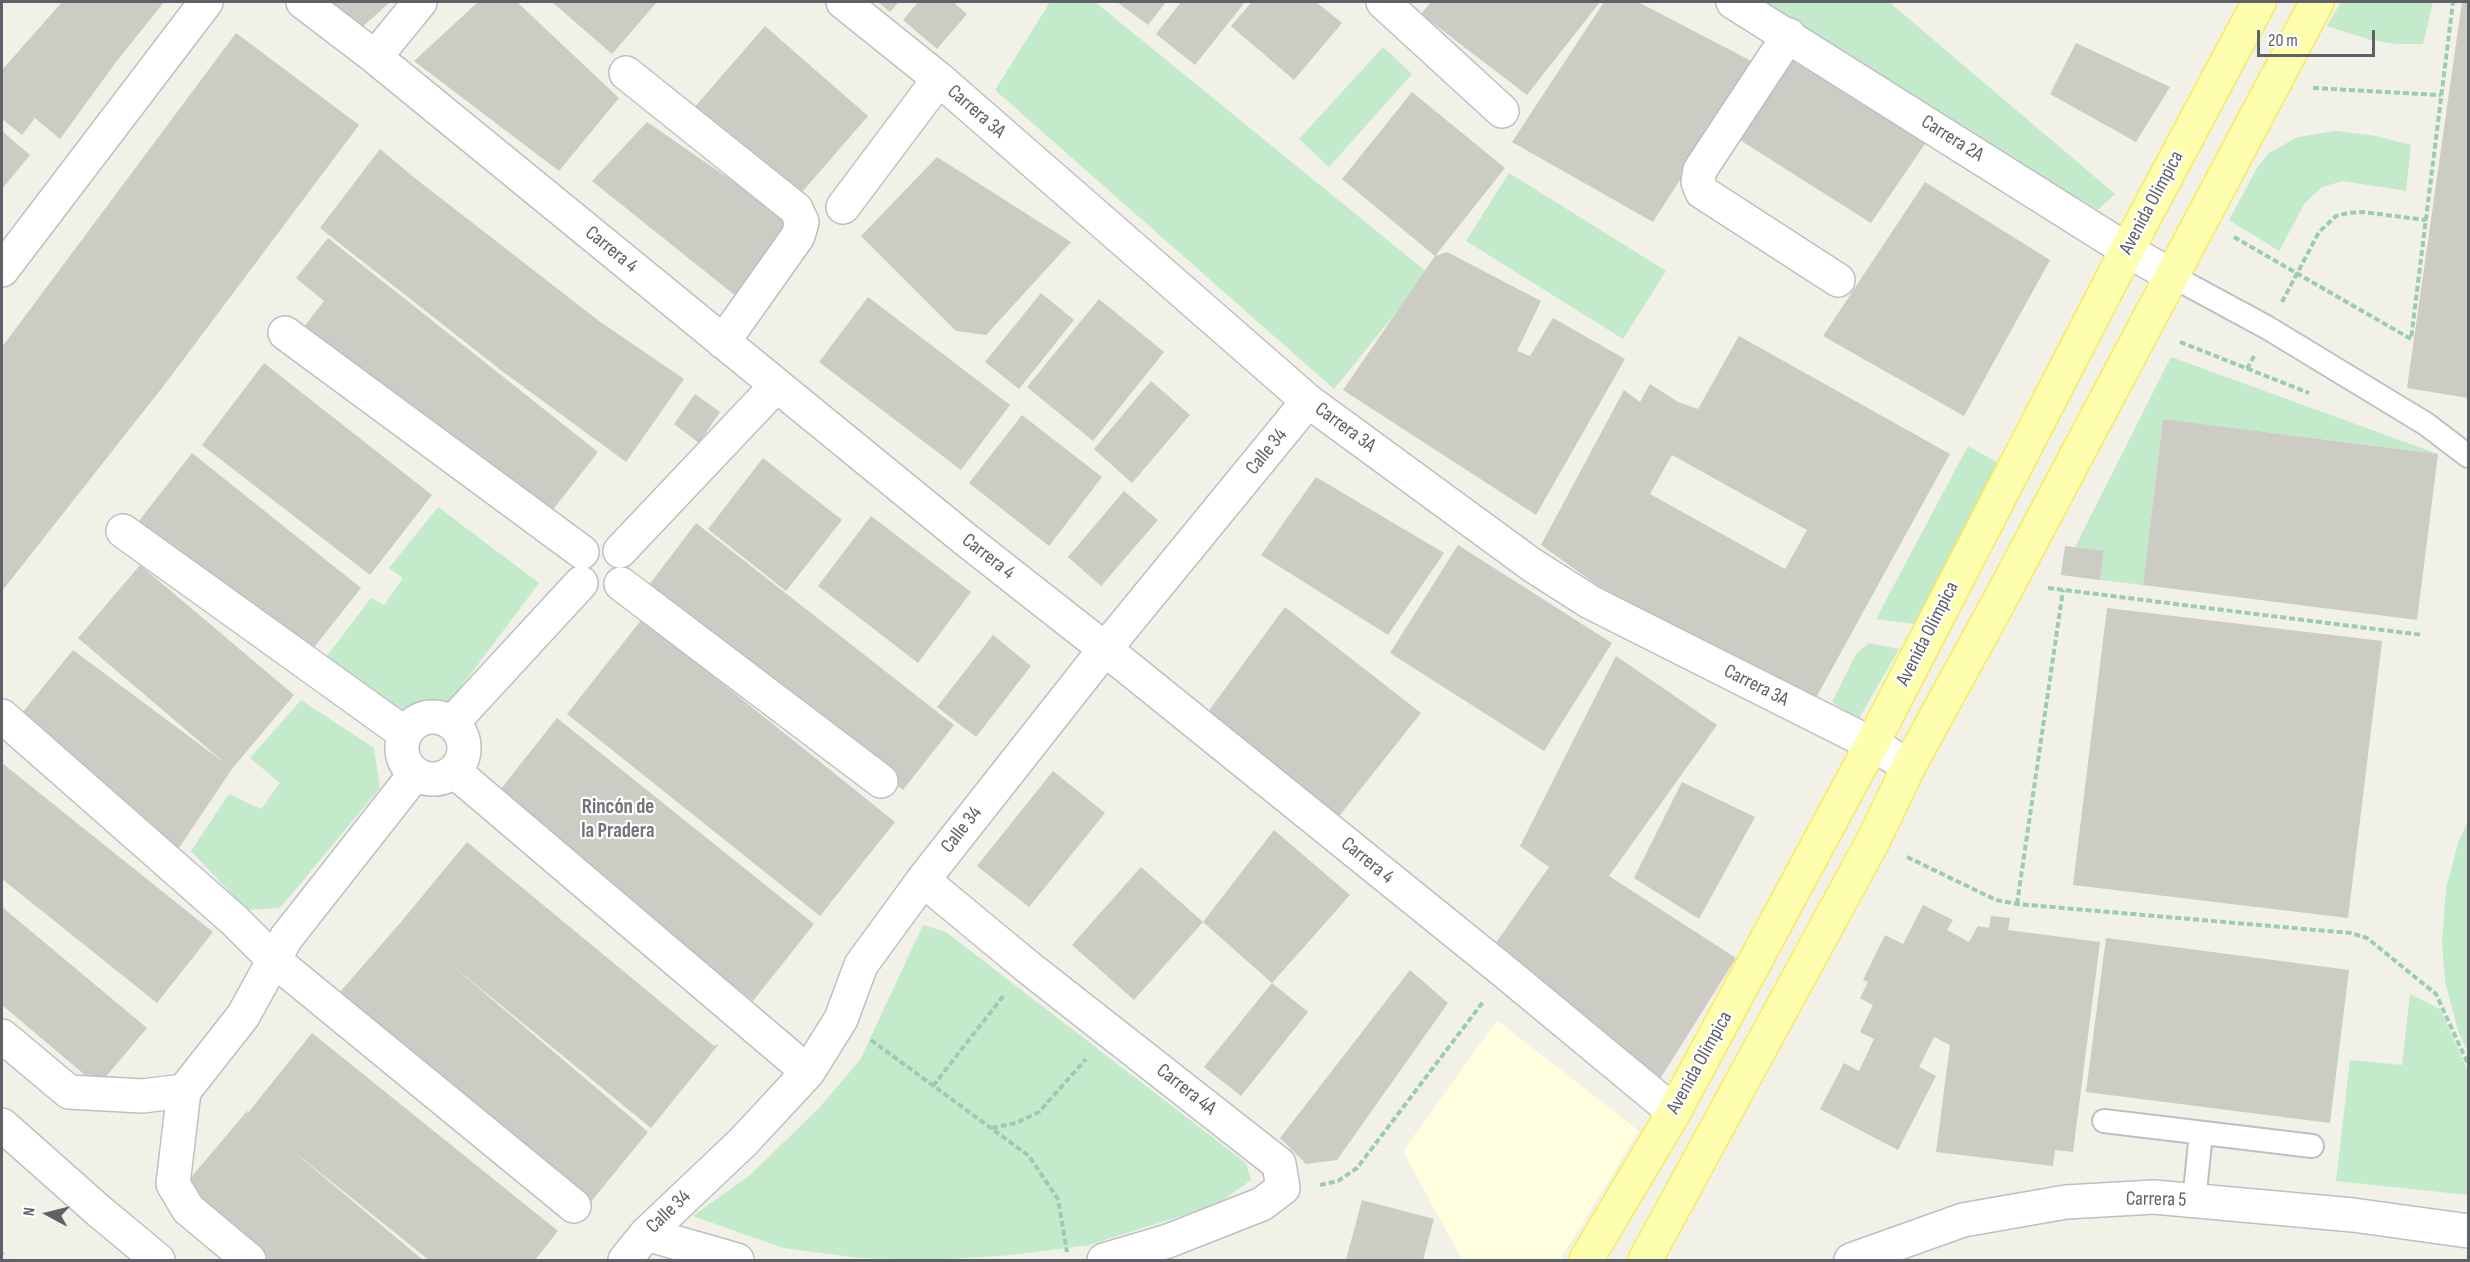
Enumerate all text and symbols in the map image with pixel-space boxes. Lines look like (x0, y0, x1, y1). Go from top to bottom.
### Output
scale bar (2260, 18, 2378, 56)
text: 20 m (2268, 30, 2298, 51)
street label: Carrera 3A (942, 80, 1010, 144)
street label: Carrera 2A (1916, 110, 1988, 168)
street label: Avenida Olimpica (2115, 147, 2189, 259)
street label: Carrera 4 (580, 222, 642, 278)
street label: Carrera 3A (1310, 398, 1380, 458)
street label: Calle 34 (1241, 424, 1293, 480)
street label: Carrera 4 (957, 529, 1019, 585)
street label: Avenida Olimpica (1892, 578, 1964, 690)
street label: Carrera 3A (1720, 660, 1792, 712)
district label: Rincón de la Pradera (581, 795, 655, 845)
street label: Calle 34 (936, 802, 988, 858)
street label: Carrera 4 (1336, 833, 1398, 889)
street label: Avenida Olimpica (1662, 1008, 1738, 1118)
street label: Carrera 4A (1151, 1059, 1221, 1121)
north arrow (18, 1184, 78, 1244)
street label: Calle 34 (642, 1185, 696, 1239)
street label: Carrera 5 (2126, 1187, 2186, 1213)
text: N (20, 1206, 40, 1217)

